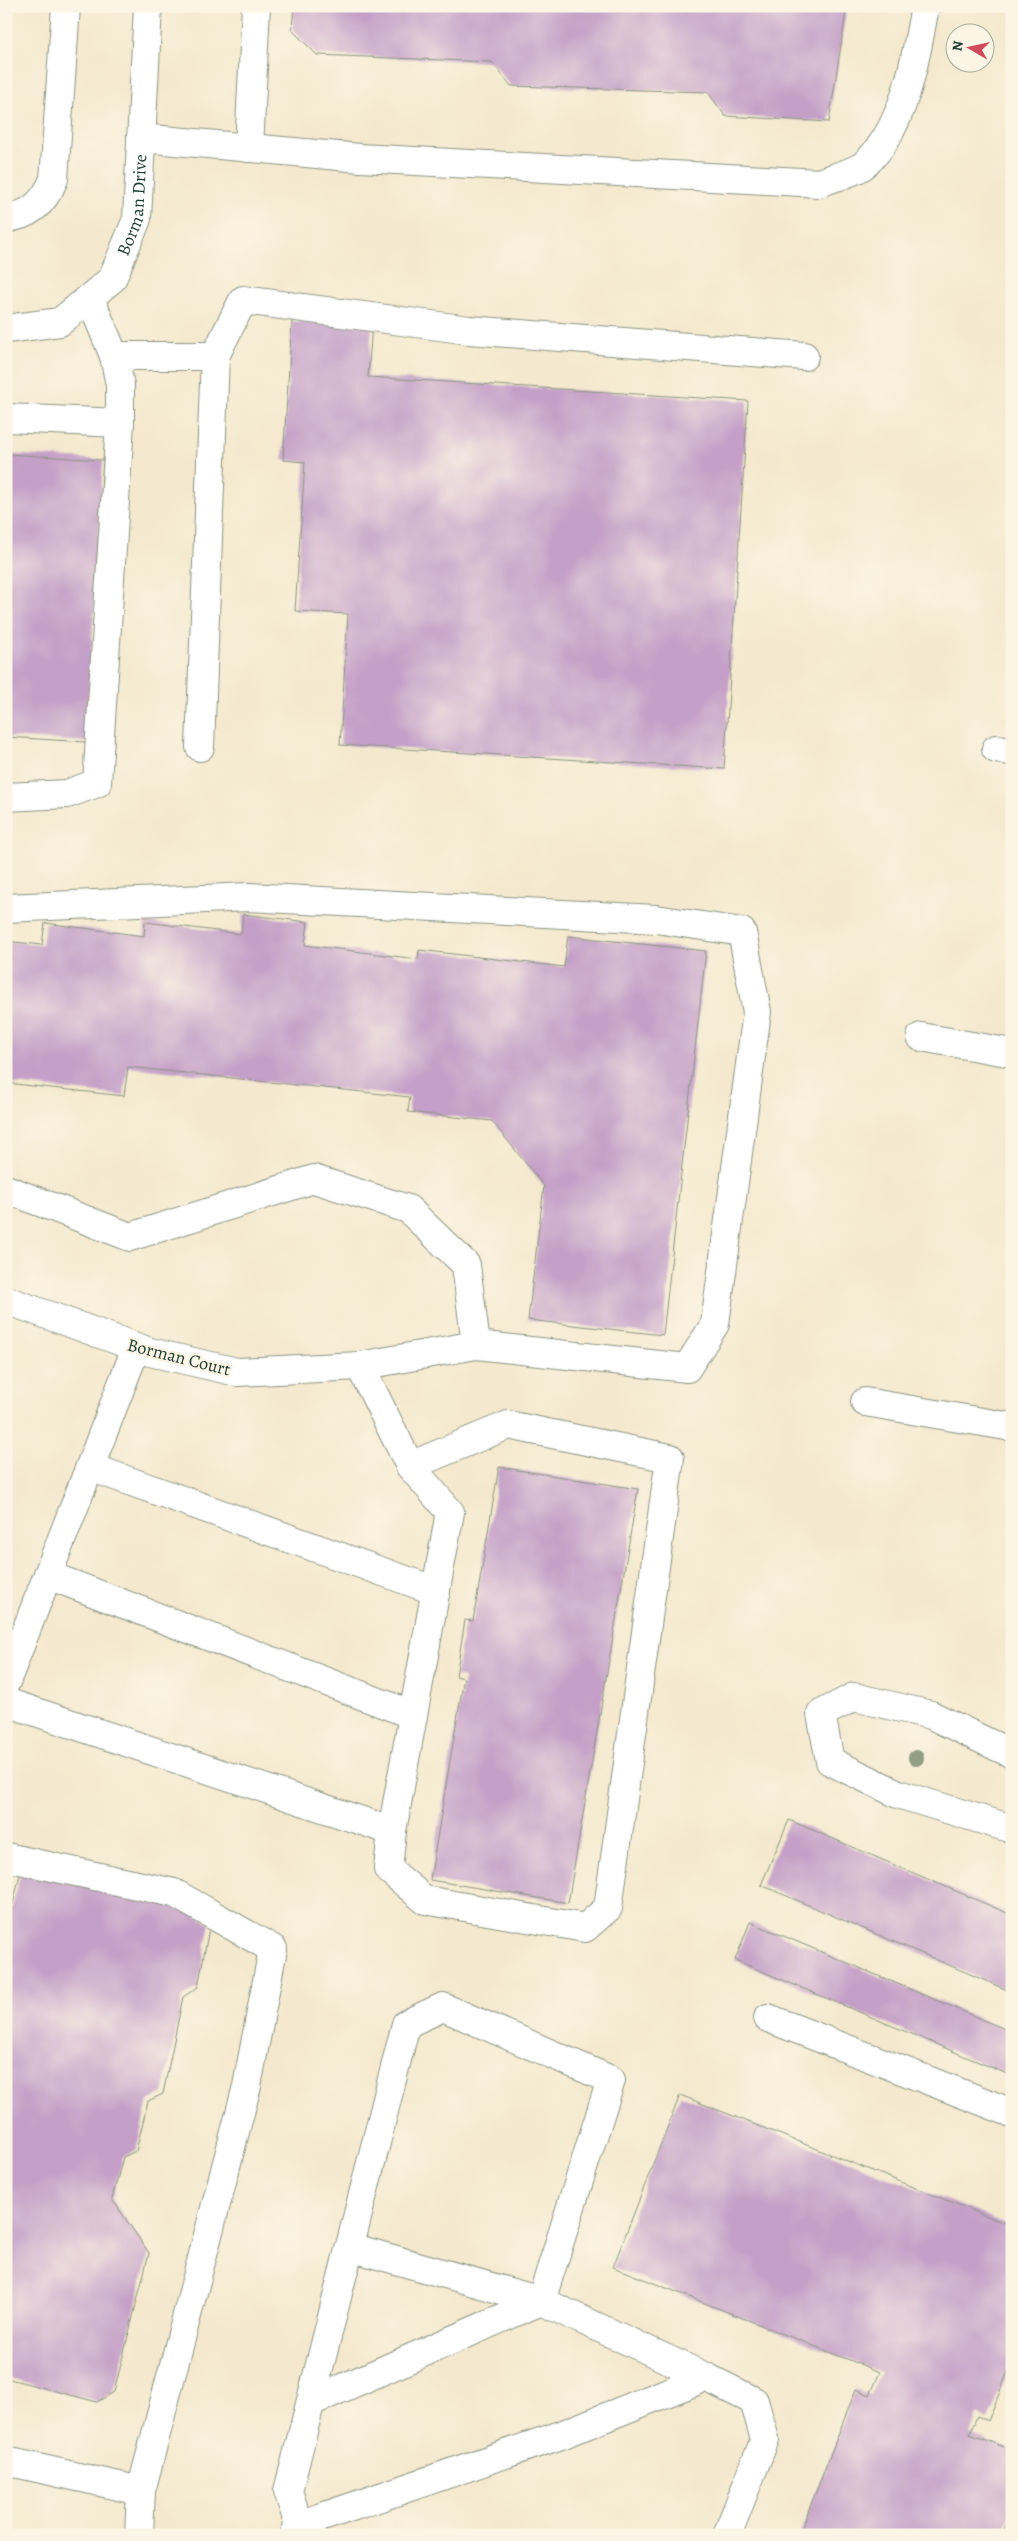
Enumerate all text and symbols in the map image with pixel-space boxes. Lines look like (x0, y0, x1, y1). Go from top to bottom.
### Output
north arrow (946, 22, 996, 72)
text: N (947, 40, 968, 53)
street label: Borman Drive (111, 154, 152, 259)
street label: Borman Court (125, 1333, 233, 1381)

